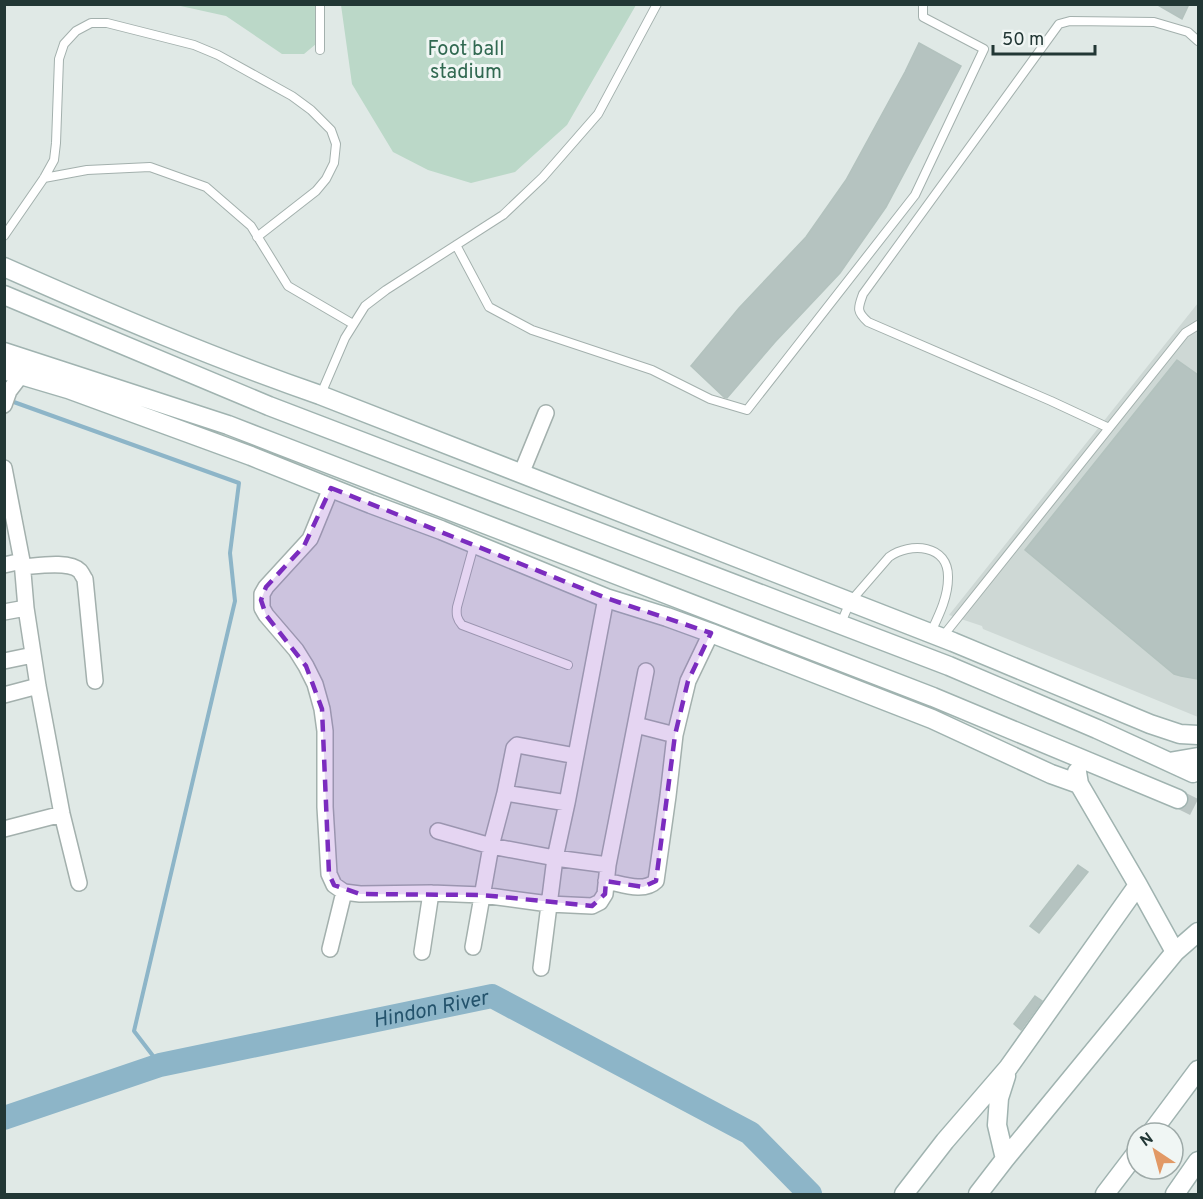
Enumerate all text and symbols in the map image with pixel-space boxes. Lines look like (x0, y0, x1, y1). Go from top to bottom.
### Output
scale bar (993, 18, 1095, 56)
text: 50 m (1002, 29, 1044, 52)
park label: Foot ball stadium (428, 37, 504, 86)
water label: Hindon River (371, 985, 493, 1035)
north arrow (1125, 1121, 1185, 1181)
text: N (1137, 1129, 1158, 1152)

